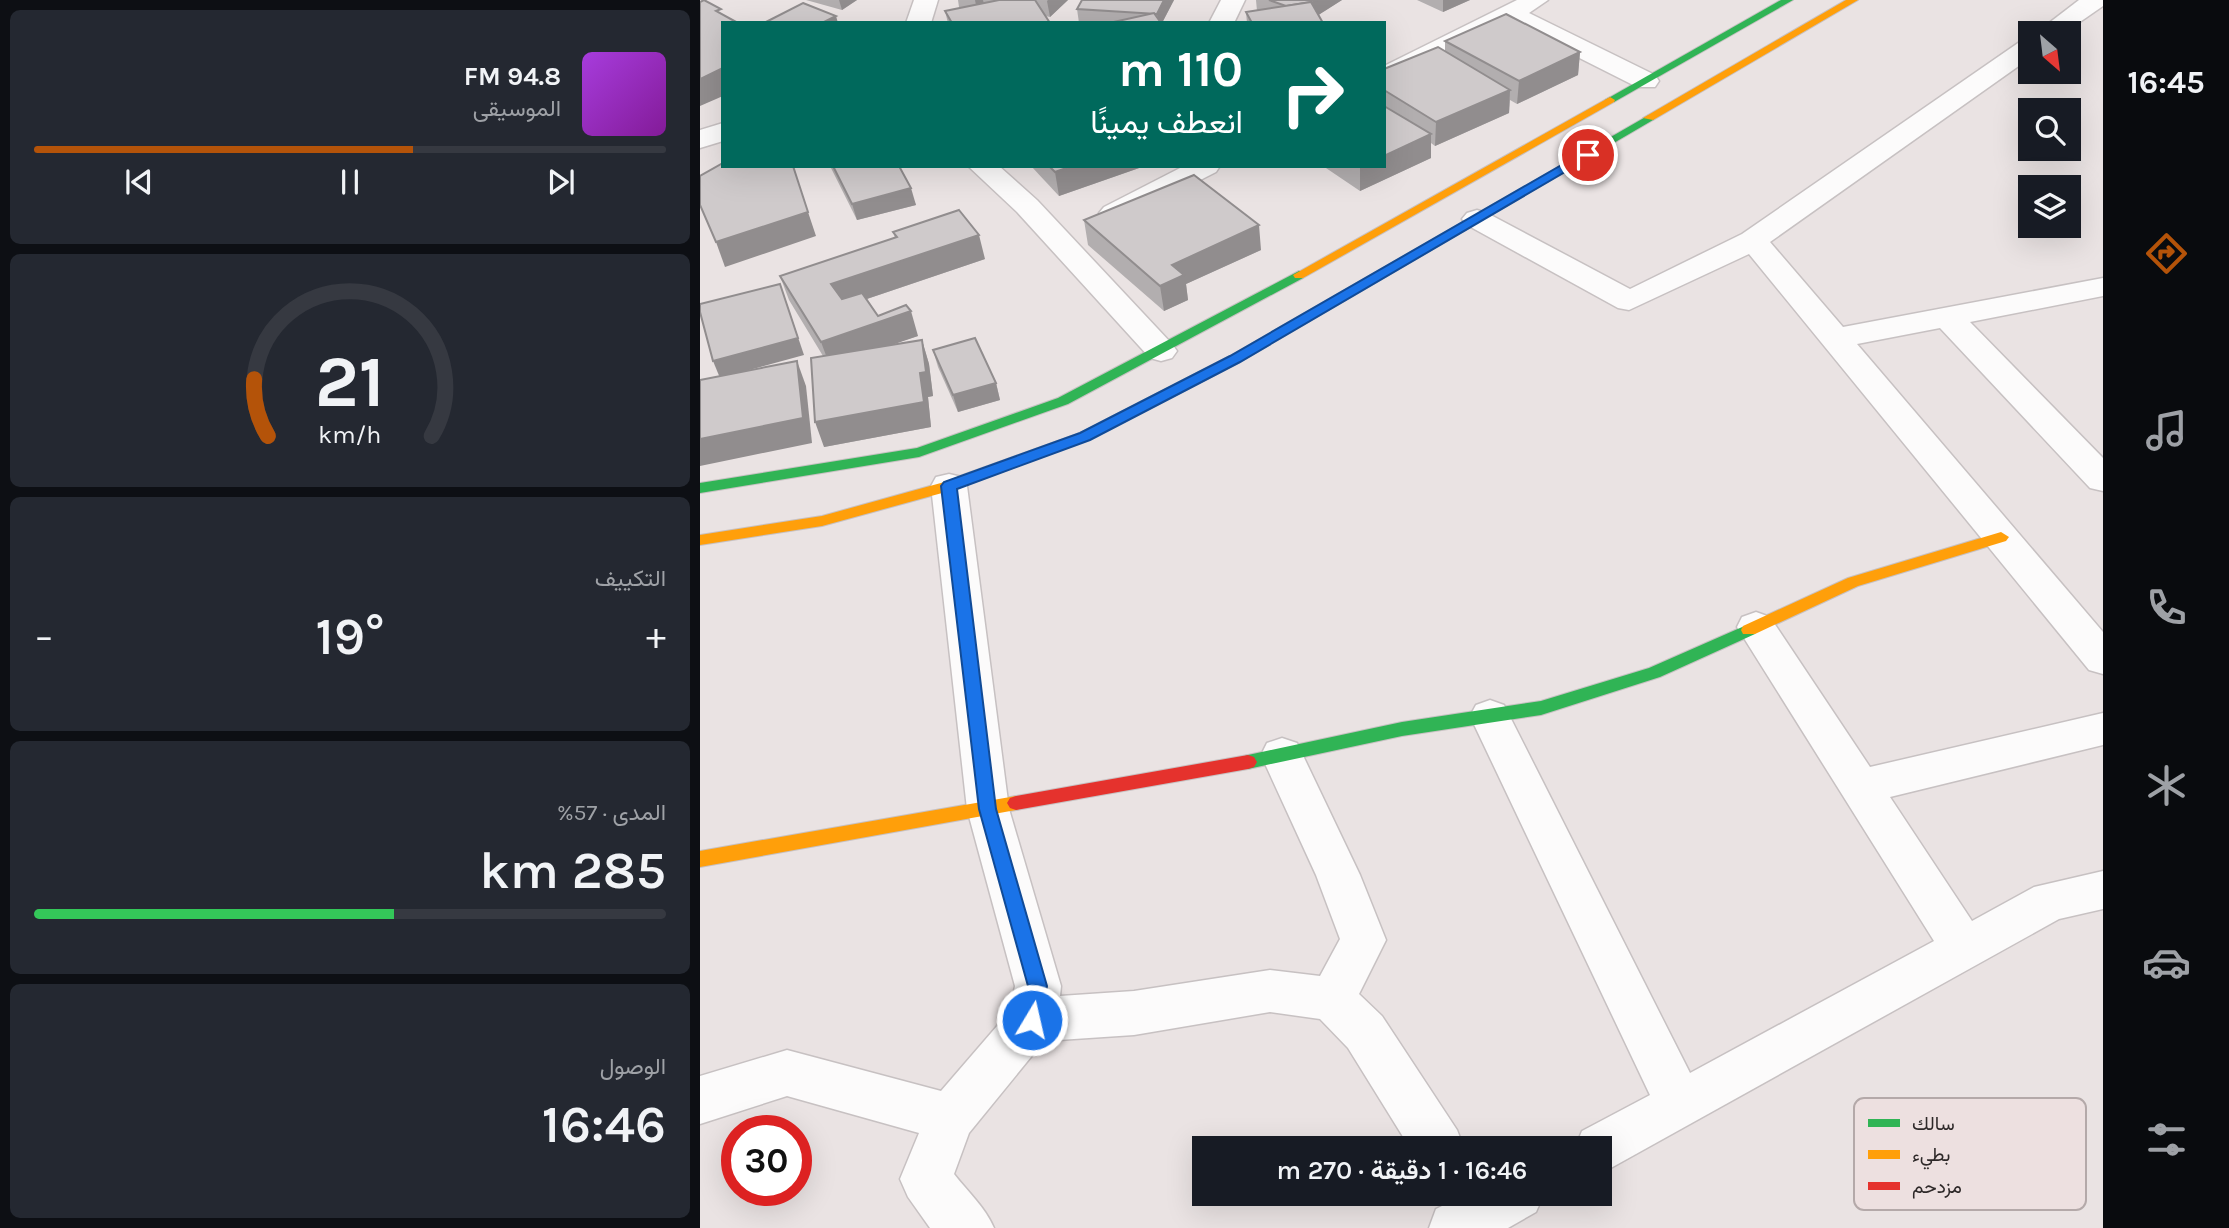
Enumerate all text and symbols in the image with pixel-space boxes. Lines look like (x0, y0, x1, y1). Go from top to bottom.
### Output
north arrow (2018, 21, 2081, 84)
map controls (2018, 21, 2081, 238)
text: 110 m (1118, 41, 1243, 98)
icon: right (1267, 49, 1358, 140)
text: 94.8 FM (464, 61, 561, 92)
text: 16:45 (2127, 64, 2205, 101)
text: الموسيقى (473, 95, 561, 122)
button: search (2018, 98, 2081, 161)
text: انعطف يمينًا (1090, 104, 1243, 141)
pin (1558, 125, 1618, 185)
icon: arrive (1569, 136, 1607, 174)
icon: previous (120, 163, 158, 201)
icon: pause (331, 163, 369, 201)
icon: next (542, 163, 580, 201)
button: layers (2018, 175, 2081, 238)
icon: directions (2142, 229, 2191, 278)
text: 21 (315, 340, 385, 425)
icon: music (2142, 406, 2191, 455)
text: km/h (318, 420, 382, 449)
text: التكييف (595, 565, 666, 592)
icon: phone (2142, 583, 2191, 632)
text: 19° (316, 606, 384, 667)
text: − (34, 614, 54, 659)
text: + (646, 614, 666, 659)
icon: climate (2142, 761, 2191, 810)
text: المدى · 57% (557, 799, 666, 826)
text: 285 km (479, 840, 666, 901)
icon: car (2142, 938, 2191, 987)
position arrow (995, 983, 1069, 1057)
text: الوصول (600, 1053, 666, 1080)
text: 16:46 (542, 1094, 666, 1155)
legend (1854, 1098, 2086, 1210)
text: سالك (1912, 1113, 1955, 1135)
speed limit sign: 30 (721, 1115, 812, 1206)
icon: filters (2142, 1115, 2191, 1164)
text: بطيء (1912, 1144, 1950, 1170)
text: 16:46 · 1 دقيقة · 270 m (1277, 1155, 1527, 1186)
text: مزدحم (1912, 1176, 1962, 1199)

